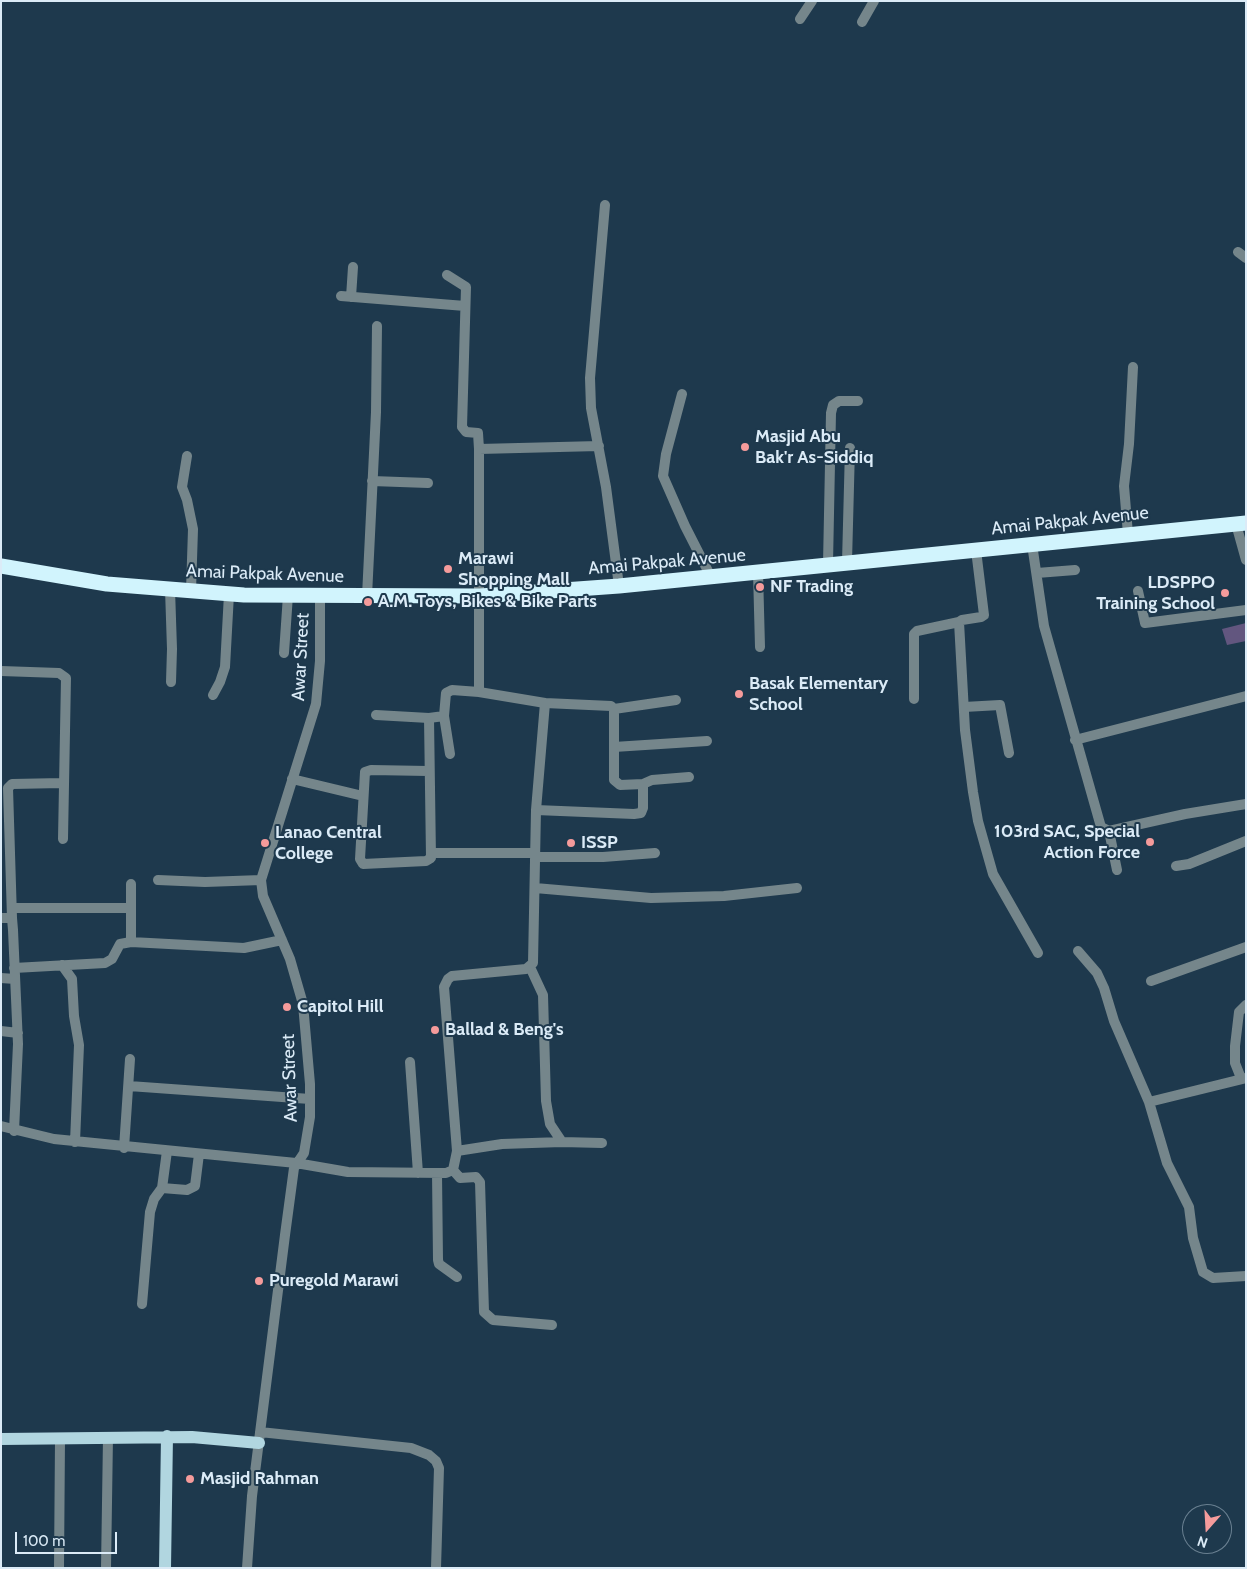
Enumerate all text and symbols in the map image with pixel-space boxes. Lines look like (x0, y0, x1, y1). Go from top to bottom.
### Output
place label: Masjid Abu Bak'r As-Siddiq (755, 426, 873, 468)
marker: Masjid Abu Bak'r As-Siddiq (739, 441, 751, 453)
street label: Amai Pakpak Avenue (990, 502, 1150, 540)
street label: Amai Pakpak Avenue (587, 544, 747, 580)
place label: Marawi Shopping Mall (458, 548, 570, 590)
street label: Amai Pakpak Avenue (186, 560, 344, 588)
marker: Marawi Shopping Mall (442, 563, 454, 575)
place label: LDSPPO Training School (1096, 572, 1215, 614)
place label: NF Trading (770, 576, 853, 598)
marker: NF Trading (754, 581, 766, 593)
marker: LDSPPO Training School (1219, 587, 1231, 599)
place label: A.M. Toys, Bikes & Bike Parts (378, 591, 597, 613)
marker: A.M. Toys, Bikes & Bike Parts (362, 596, 374, 608)
street label: Awar Street (288, 612, 314, 702)
place label: Basak Elementary School (749, 673, 888, 716)
marker: Basak Elementary School (733, 688, 745, 700)
place label: 103rd SAC, Special Action Force (994, 821, 1140, 864)
place label: Lanao Central College (275, 822, 382, 864)
place label: ISSP (581, 832, 618, 854)
marker: 103rd SAC, Special Action Force (1144, 836, 1156, 848)
marker: Lanao Central College (259, 837, 271, 849)
marker: ISSP (565, 837, 577, 849)
place label: Capitol Hill (297, 996, 384, 1018)
marker: Capitol Hill (281, 1001, 293, 1013)
place label: Ballad & Beng's (445, 1019, 564, 1041)
marker: Ballad & Beng's (429, 1024, 441, 1036)
street label: Awar Street (278, 1034, 302, 1122)
place label: Puregold Marawi (269, 1270, 399, 1292)
marker: Puregold Marawi (253, 1275, 265, 1287)
place label: Masjid Rahman (200, 1468, 319, 1490)
marker: Masjid Rahman (184, 1473, 196, 1485)
north arrow (1182, 1504, 1232, 1554)
scale bar (18, 1522, 120, 1554)
text: 100 m (23, 1532, 65, 1550)
text: N (1195, 1532, 1210, 1552)

